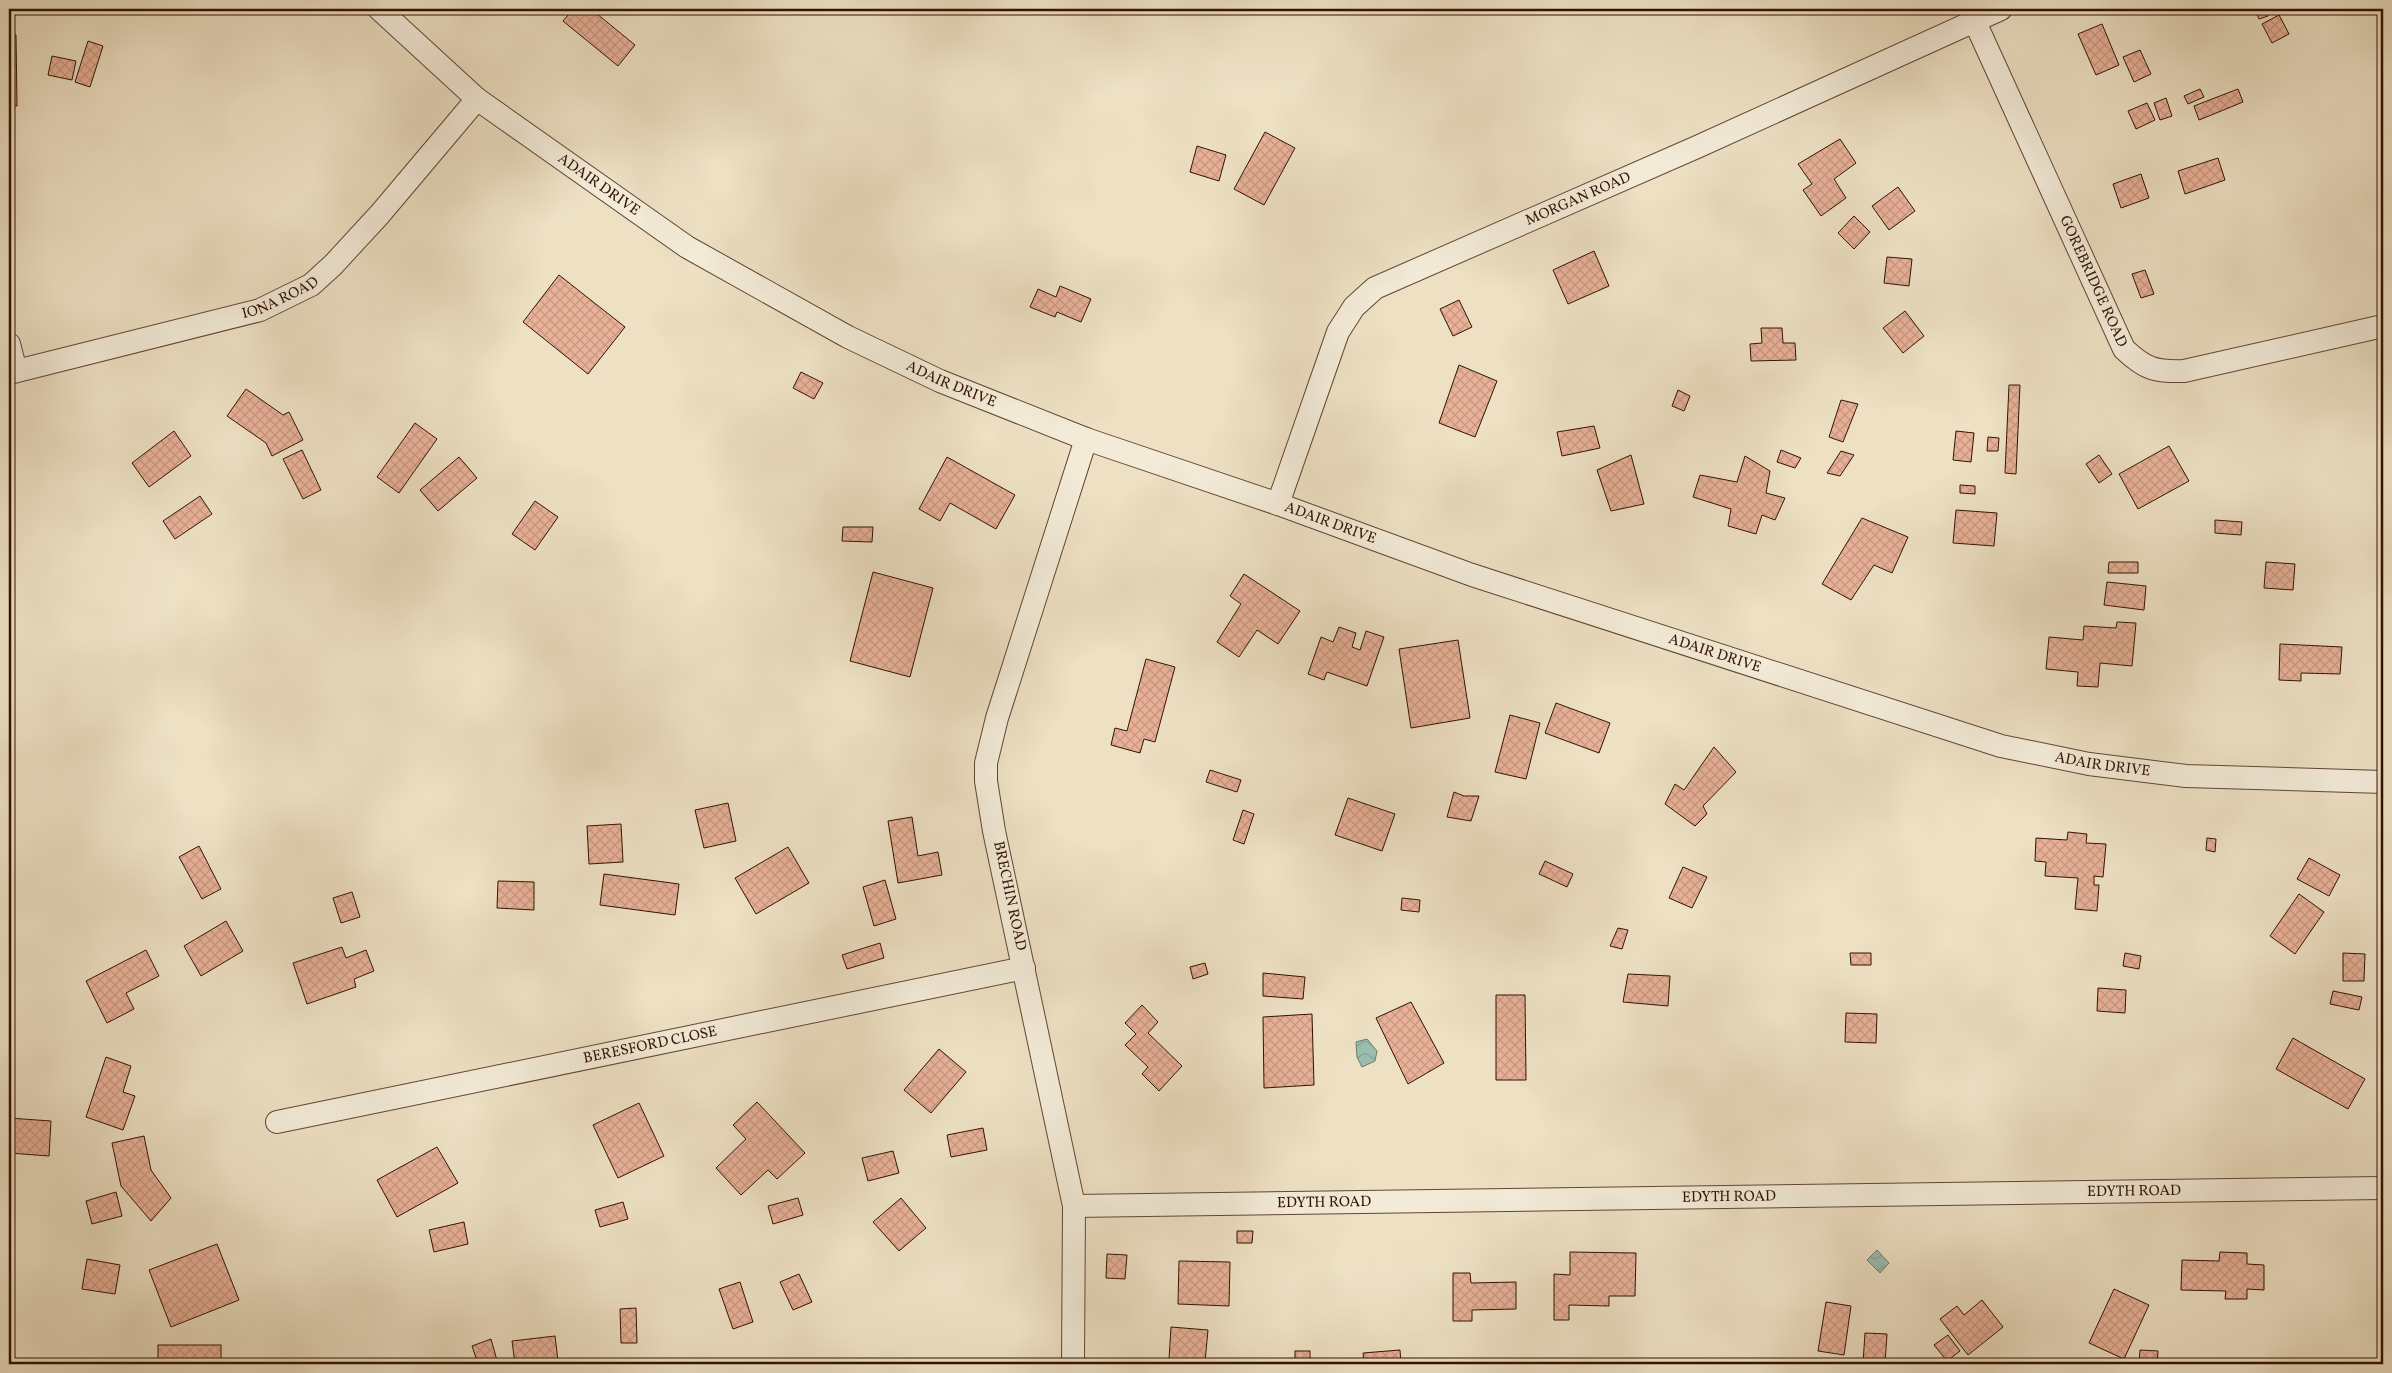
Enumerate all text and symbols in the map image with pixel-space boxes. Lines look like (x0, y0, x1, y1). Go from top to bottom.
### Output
street label: ADAIR DRIVE (553, 149, 644, 221)
street label: MORGAN ROAD (1522, 167, 1634, 231)
street label: GOREBRIDGE ROAD (2054, 212, 2132, 351)
street label: IONA ROAD (240, 272, 324, 325)
street label: ADAIR DRIVE (903, 356, 999, 413)
street label: ADAIR DRIVE (1282, 497, 1379, 550)
street label: ADAIR DRIVE (1666, 629, 1764, 678)
street label: ADAIR DRIVE (2053, 747, 2151, 782)
street label: BRECHIN ROAD (987, 839, 1031, 953)
street label: BERESFORD CLOSE (581, 1021, 719, 1069)
street label: EDYTH ROAD (2087, 1180, 2181, 1203)
street label: EDYTH ROAD (1682, 1186, 1776, 1208)
street label: EDYTH ROAD (1277, 1191, 1371, 1214)

